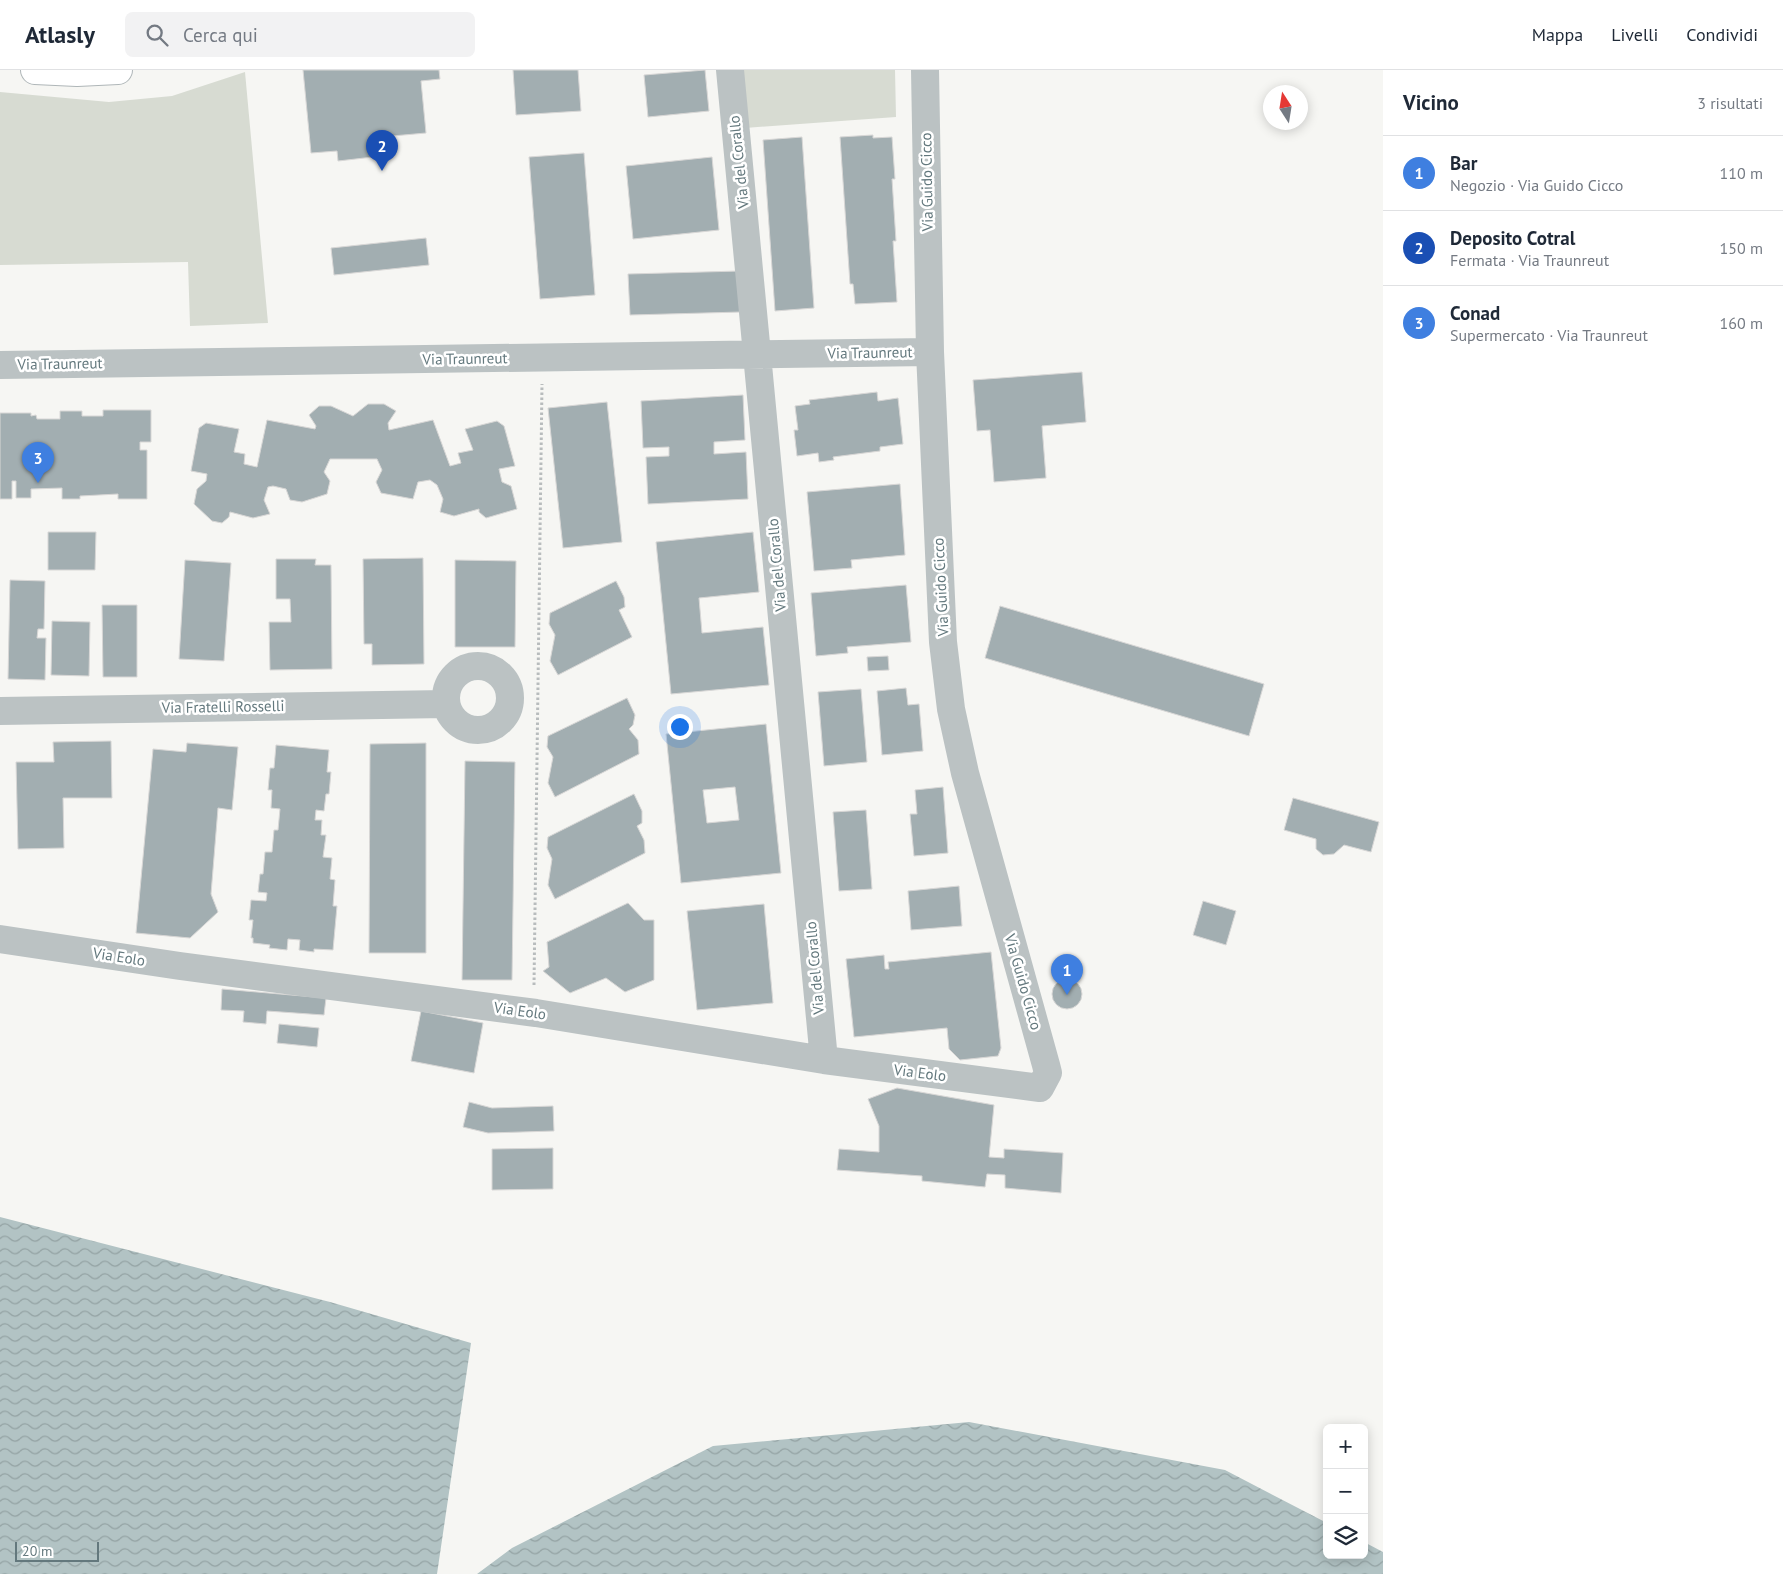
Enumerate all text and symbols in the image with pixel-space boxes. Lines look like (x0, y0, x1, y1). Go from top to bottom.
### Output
search box (125, 12, 475, 57)
text: Atlasly (25, 19, 95, 50)
icon: search (143, 21, 171, 49)
text: Cerca qui (183, 23, 258, 47)
text: Mappa (1532, 23, 1583, 46)
text: Livelli (1611, 23, 1658, 46)
text: Condividi (1686, 23, 1758, 46)
north arrow (1263, 85, 1308, 130)
text: Vicino (1403, 89, 1459, 116)
text: 3 risultati (1697, 93, 1763, 113)
street label: Via del Corallo (724, 115, 753, 211)
pin: 2 (366, 130, 398, 171)
street label: Via Guido Cicco (916, 132, 937, 233)
text: Bar (1450, 151, 1477, 175)
text: 1 (1414, 163, 1424, 183)
text: 110 m (1720, 163, 1763, 183)
text: Negozio · Via Guido Cicco (1450, 175, 1623, 195)
text: Deposito Cotral (1450, 226, 1575, 250)
text: 2 (1414, 238, 1424, 258)
text: 150 m (1720, 238, 1763, 258)
text: Fermata · Via Traunreut (1450, 250, 1609, 270)
text: Conad (1450, 301, 1500, 325)
text: 3 (1414, 313, 1424, 333)
text: 160 m (1720, 313, 1763, 333)
text: Supermercato · Via Traunreut (1450, 325, 1648, 345)
street label: Via Traunreut (826, 342, 913, 363)
street label: Via Traunreut (421, 348, 508, 369)
street label: Via Traunreut (16, 353, 103, 374)
pin: 3 (22, 442, 54, 483)
street label: Via del Corallo (763, 518, 790, 613)
street label: Via Guido Cicco (928, 537, 953, 638)
street label: Via Fratelli Rosselli (160, 696, 285, 717)
your location (667, 714, 693, 740)
street label: Via del Corallo (801, 921, 828, 1016)
street label: Via Guido Cicco (1000, 931, 1046, 1032)
street label: Via Eolo (91, 943, 146, 970)
pin: 1 (1051, 954, 1083, 995)
street label: Via Eolo (492, 997, 547, 1024)
street label: Via Eolo (892, 1060, 947, 1085)
map controls (1323, 1424, 1368, 1559)
button: + (1323, 1424, 1368, 1469)
button: − (1323, 1469, 1368, 1514)
button: layers (1323, 1514, 1368, 1559)
scale bar (15, 1539, 99, 1562)
text: 20 m (22, 1542, 52, 1560)

